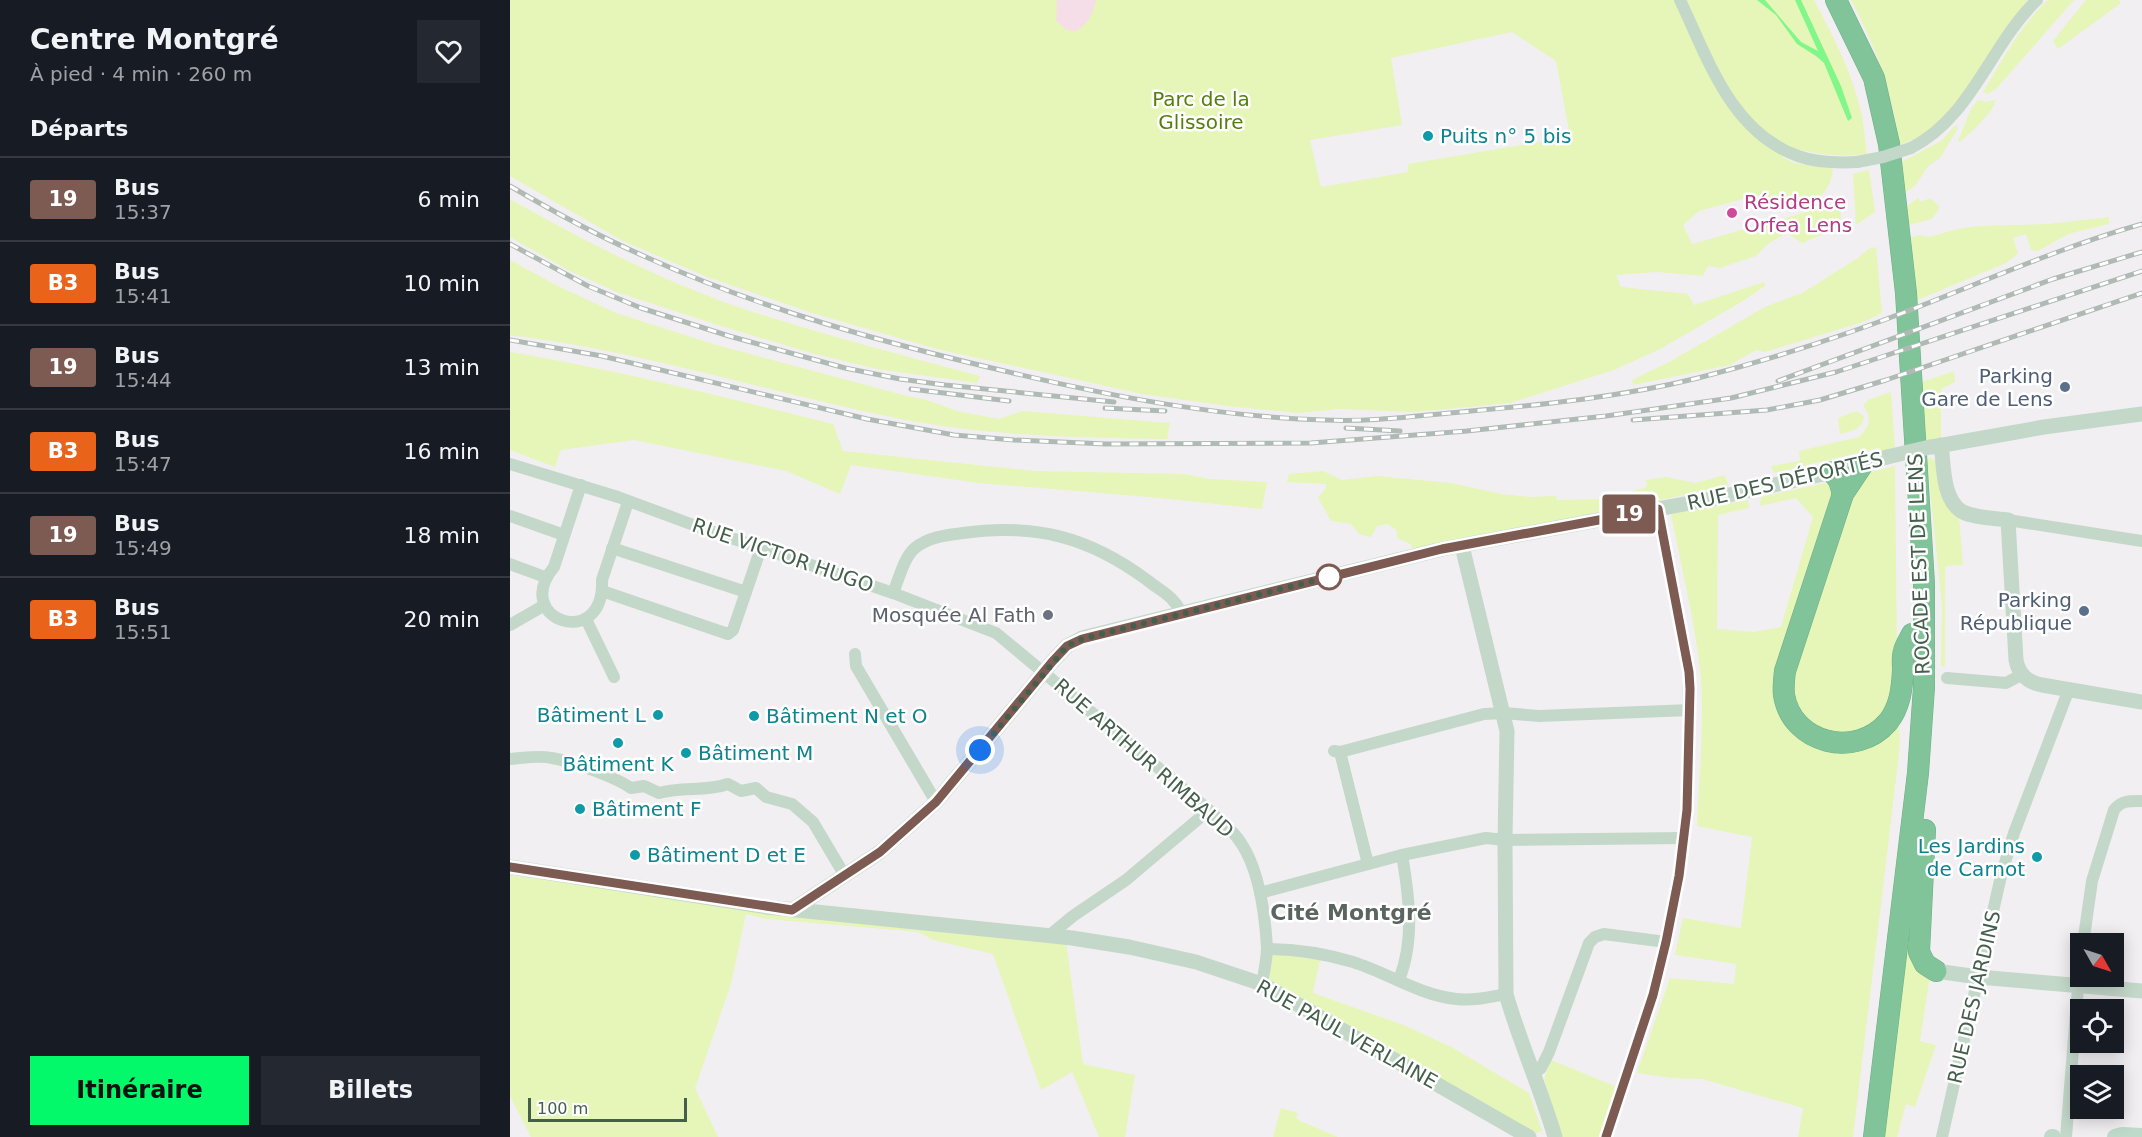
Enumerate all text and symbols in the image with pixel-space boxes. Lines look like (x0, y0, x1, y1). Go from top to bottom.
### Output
button: heart (417, 20, 480, 83)
text: Centre Montgré (30, 23, 279, 56)
text: À pied · 4 min · 260 m (30, 62, 252, 86)
park label: Parc de la Glissoire (1152, 87, 1250, 134)
text: Départs (30, 116, 128, 141)
place label: Puits n° 5 bis (1440, 124, 1571, 148)
marker: Puits n° 5 bis (1421, 129, 1435, 143)
text: Bus (114, 175, 160, 200)
text: 19 (48, 187, 78, 211)
text: 6 min (418, 187, 480, 212)
place label: Résidence Orfea Lens (1744, 190, 1852, 237)
text: 15:37 (114, 200, 172, 224)
marker: Résidence Orfea Lens (1725, 206, 1739, 220)
text: Bus (114, 259, 160, 284)
text: B3 (48, 271, 78, 295)
text: 10 min (404, 271, 480, 296)
text: 15:41 (114, 284, 172, 308)
text: Bus (114, 343, 160, 368)
text: 19 (48, 355, 78, 379)
text: 13 min (404, 355, 480, 380)
place label: Parking Gare de Lens (1921, 364, 2053, 411)
text: 15:44 (114, 368, 172, 392)
marker: Parking Gare de Lens (2058, 380, 2072, 394)
text: Bus (114, 427, 160, 452)
text: B3 (48, 439, 78, 463)
text: 16 min (404, 439, 480, 464)
street label: RUE DES DÉPORTÉS (1685, 447, 1885, 515)
text: 15:47 (114, 452, 172, 476)
street label: ROCADE EST DE LENS (1903, 453, 1935, 675)
line badge: 19 (1602, 494, 1656, 534)
text: 19 (1614, 502, 1644, 526)
text: Bus (114, 511, 160, 536)
street label: RUE VICTOR HUGO (689, 513, 877, 597)
text: 19 (48, 523, 78, 547)
text: 18 min (404, 523, 480, 548)
text: 15:49 (114, 536, 172, 560)
unlabelled marker (1316, 564, 1342, 590)
place label: Parking République (1960, 588, 2072, 635)
text: Bus (114, 595, 160, 620)
place label: Mosquée Al Fath (872, 603, 1036, 627)
marker: Parking République (2077, 604, 2091, 618)
text: B3 (48, 607, 78, 631)
text: 20 min (404, 607, 480, 632)
marker: Mosquée Al Fath (1041, 608, 1055, 622)
text: 15:51 (114, 620, 172, 644)
street label: RUE ARTHUR RIMBAUD (1049, 673, 1239, 843)
place label: Bâtiment L (537, 703, 647, 727)
place label: Bâtiment N et O (766, 704, 928, 728)
marker: Bâtiment L (651, 708, 665, 722)
marker: Bâtiment N et O (747, 709, 761, 723)
your location (965, 735, 995, 765)
marker: Bâtiment K (611, 736, 625, 750)
place label: Bâtiment M (698, 741, 813, 765)
marker: Bâtiment M (679, 746, 693, 760)
place label: Bâtiment K (562, 752, 674, 776)
place label: Bâtiment F (592, 797, 702, 821)
marker: Bâtiment F (573, 802, 587, 816)
place label: Les Jardins de Carnot (1918, 834, 2025, 881)
place label: Bâtiment D et E (647, 843, 806, 867)
marker: Bâtiment D et E (628, 848, 642, 862)
marker: Les Jardins de Carnot (2030, 850, 2044, 864)
district label: Cité Montgré (1270, 900, 1432, 925)
street label: RUE DES JARDINS (1942, 908, 2006, 1086)
north arrow (2070, 933, 2124, 987)
map controls (2070, 933, 2124, 1119)
street label: RUE PAUL VERLAINE (1252, 974, 1442, 1094)
button: locate (2070, 999, 2124, 1053)
button: Itinéraire (30, 1056, 249, 1125)
button: Billets (261, 1056, 480, 1125)
button: layers (2070, 1065, 2124, 1119)
scale bar (528, 1095, 687, 1122)
text: 100 m (537, 1099, 588, 1118)

